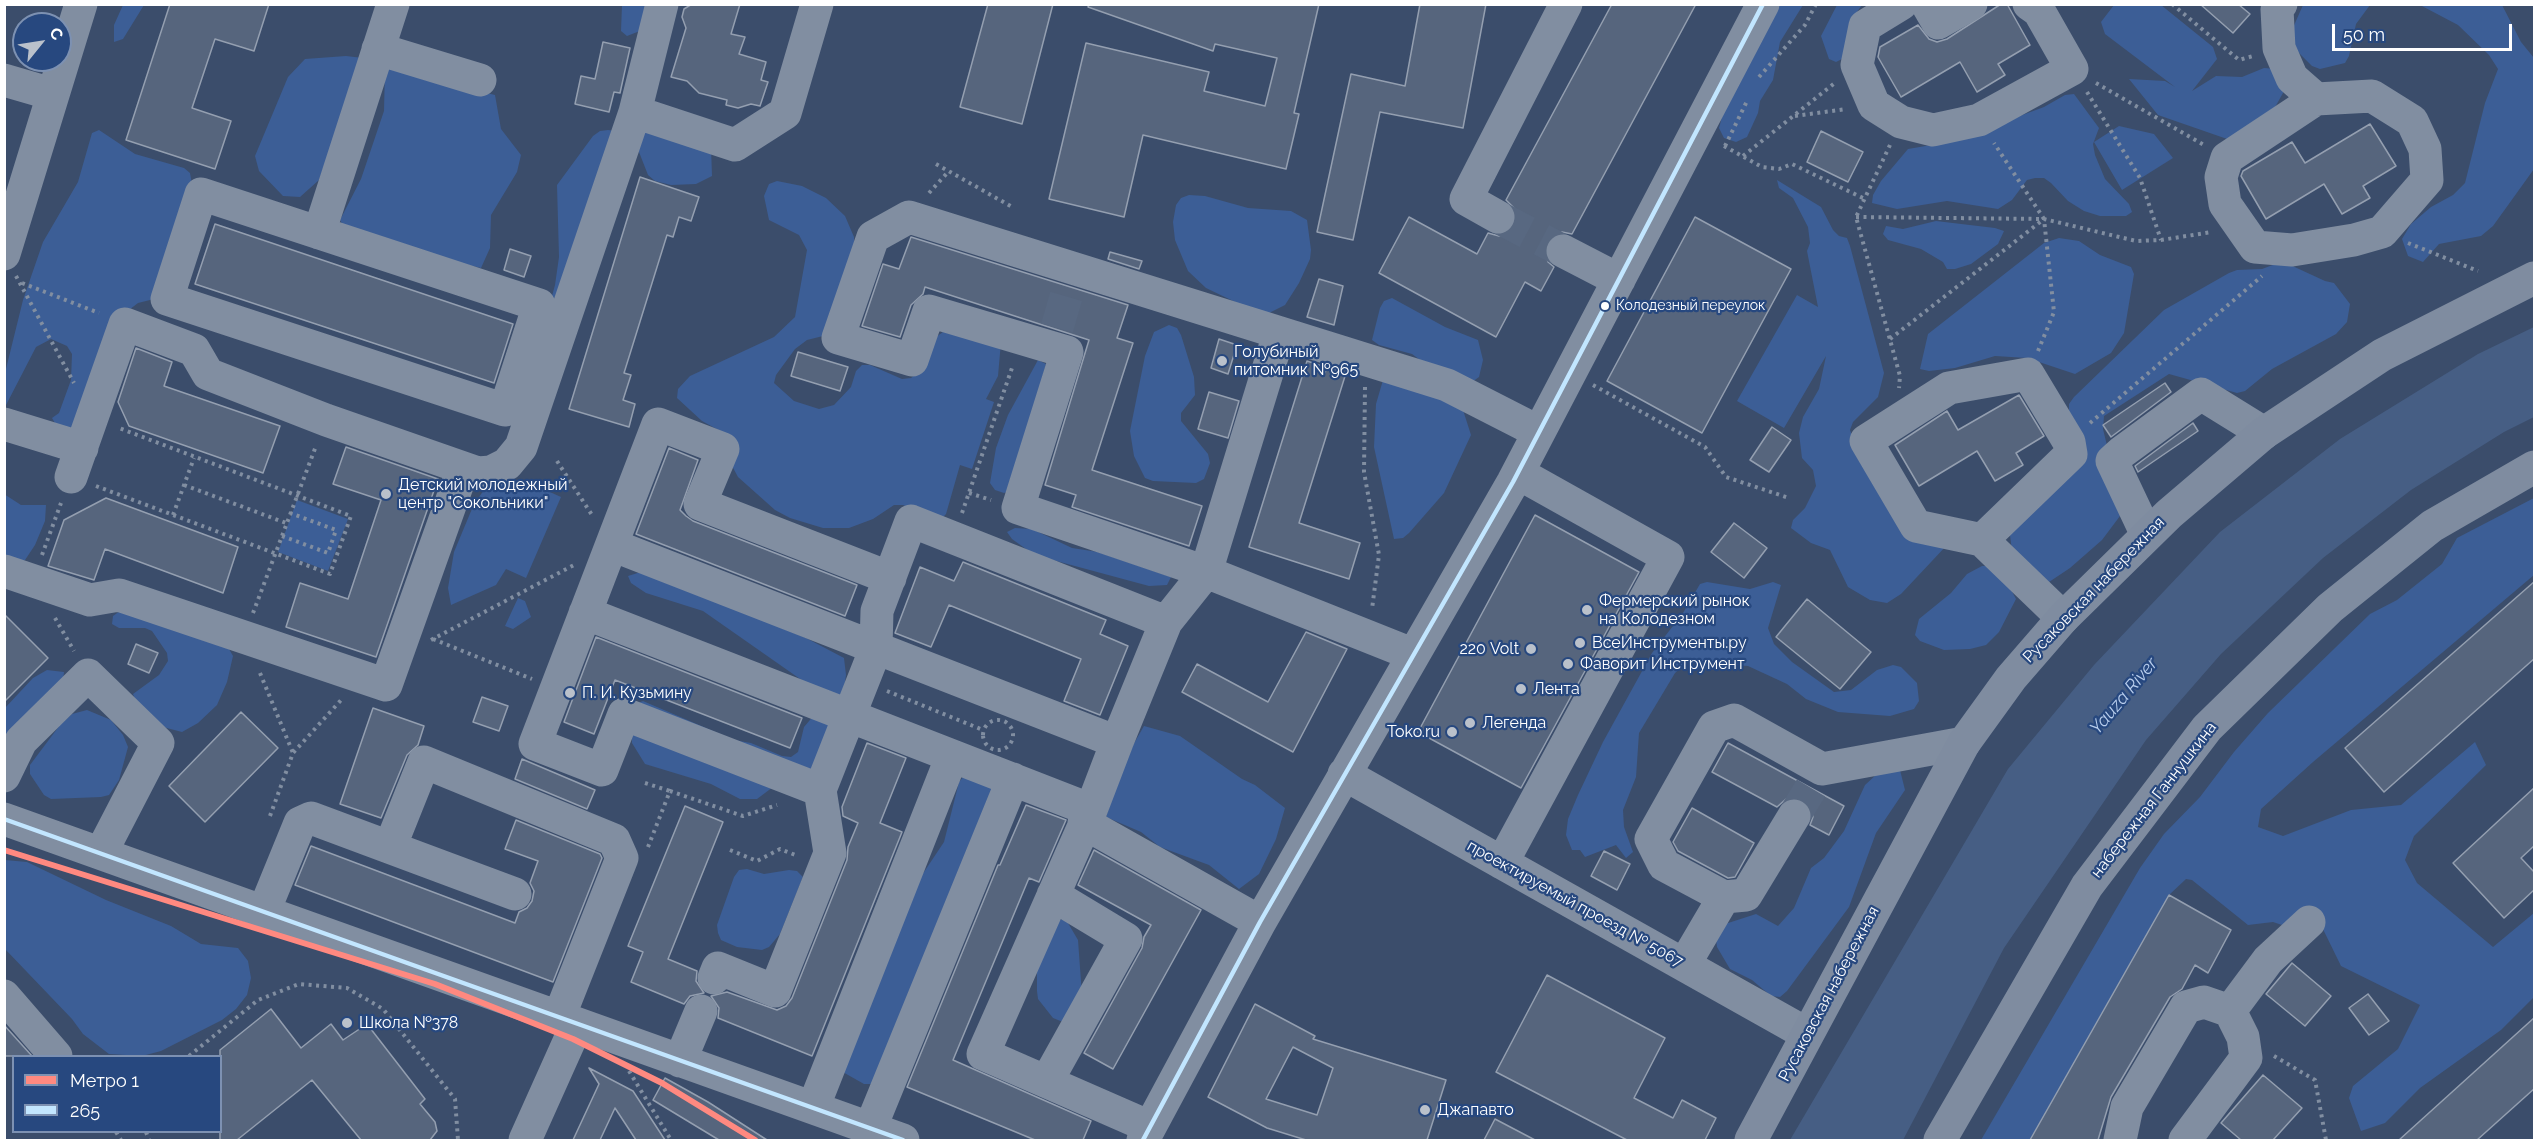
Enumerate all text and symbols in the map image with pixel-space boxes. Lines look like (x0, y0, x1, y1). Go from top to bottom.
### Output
north arrow (12, 12, 72, 72)
scale bar (2335, 12, 2515, 50)
text: С (45, 24, 67, 43)
text: 50 m (2343, 24, 2385, 45)
place label: Колодезный переулок (1616, 298, 1765, 314)
marker: Колодезный переулок (1599, 300, 1611, 312)
place label: Голубиный питомник №965 (1234, 342, 1358, 380)
marker: Голубиный питомник №965 (1215, 354, 1229, 368)
place label: Детский молодежный центр "Сокольники" (398, 475, 568, 513)
marker: Детский молодежный центр "Сокольники" (379, 487, 393, 501)
street label: Русаковская набережная (2019, 513, 2169, 667)
place label: Фермерский рынок на Колодезном (1599, 591, 1750, 629)
marker: Фермерский рынок на Колодезном (1580, 603, 1594, 617)
place label: ВсеИнструменты.ру (1592, 633, 1747, 653)
marker: ВсеИнструменты.ру (1573, 636, 1587, 650)
place label: 220 Volt (1459, 639, 1519, 659)
marker: 220 Volt (1524, 642, 1538, 656)
water label: Yauza River (2086, 653, 2162, 739)
place label: Фаворит Инструмент (1580, 654, 1745, 674)
marker: Фаворит Инструмент (1561, 657, 1575, 671)
place label: Лента (1533, 679, 1580, 699)
marker: Лента (1514, 682, 1528, 696)
place label: П. И. Кузьмину (582, 683, 692, 703)
marker: П. И. Кузьмину (563, 686, 577, 700)
place label: Легенда (1482, 713, 1546, 733)
marker: Легенда (1463, 716, 1477, 730)
street label: набережная Ганнушкина (2087, 718, 2221, 882)
place label: Toko.ru (1387, 722, 1440, 742)
marker: Toko.ru (1445, 725, 1459, 739)
street label: проектируемый проезд № 5067 (1464, 836, 1686, 972)
street label: Русаковская набережная (1775, 903, 1883, 1085)
place label: Школа №378 (359, 1013, 458, 1033)
marker: Школа №378 (340, 1016, 354, 1030)
legend (12, 1055, 222, 1133)
text: Метро 1 (70, 1070, 139, 1091)
text: 265 (70, 1100, 100, 1121)
place label: Джапавто (1437, 1100, 1514, 1120)
marker: Джапавто (1418, 1103, 1432, 1117)

